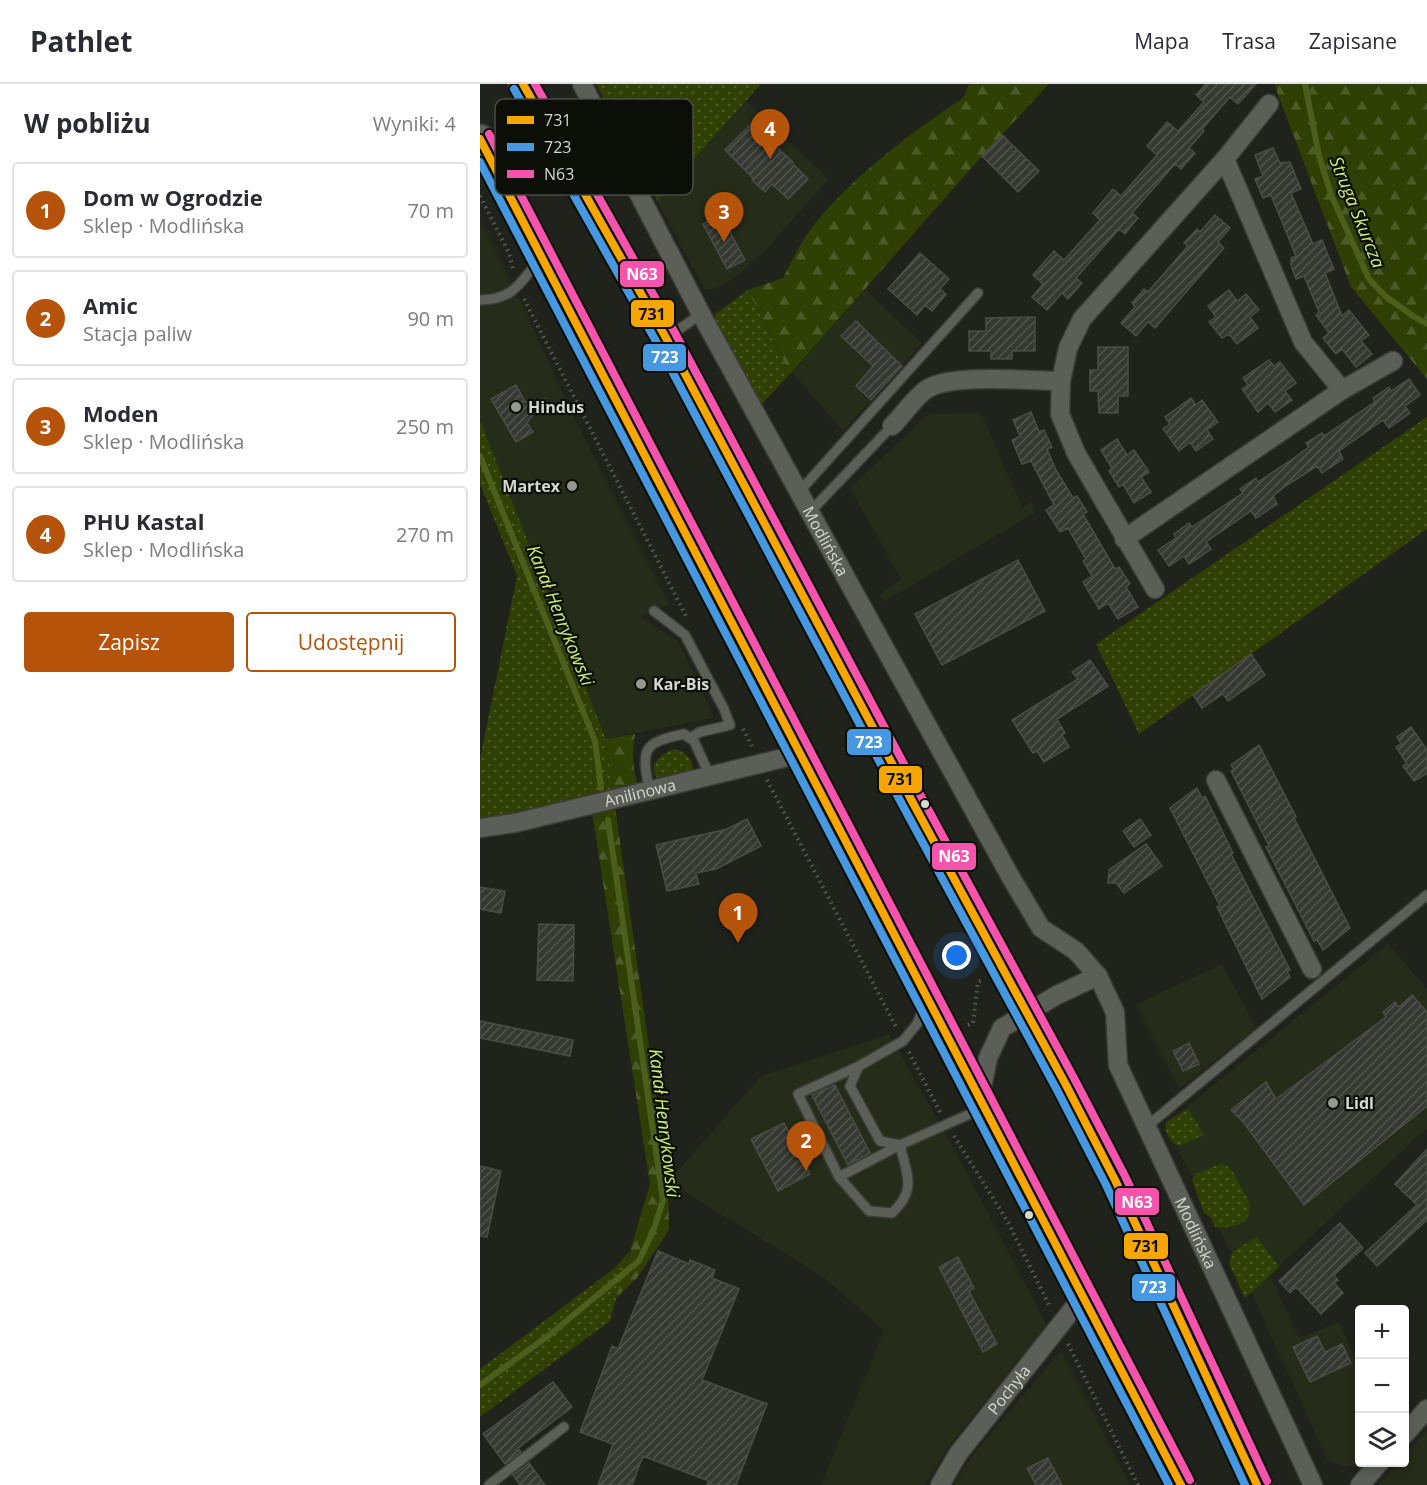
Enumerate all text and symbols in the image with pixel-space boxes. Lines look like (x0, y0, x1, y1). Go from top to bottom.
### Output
text: Pathlet (30, 22, 132, 60)
text: Mapa (1134, 27, 1189, 55)
text: Trasa (1222, 27, 1276, 55)
text: Zapisane (1309, 27, 1397, 55)
legend (495, 99, 693, 195)
text: W pobliżu (24, 105, 151, 141)
text: 731 (544, 109, 571, 131)
text: Wyniki: 4 (373, 110, 456, 137)
pin: 4 (750, 110, 790, 159)
text: 723 (544, 136, 571, 158)
water label: Struga Skurcza (1325, 153, 1391, 271)
text: N63 (544, 163, 574, 185)
text: Dom w Ogrodzie (83, 182, 263, 212)
pin: 3 (704, 192, 744, 242)
text: 1 (40, 197, 51, 224)
text: 70 m (407, 197, 454, 224)
text: Sklep · Modlińska (83, 212, 244, 239)
line badge: N63 (619, 260, 665, 288)
text: N63 (626, 263, 658, 285)
text: Amic (83, 290, 138, 320)
line badge: 731 (630, 299, 675, 328)
text: 731 (638, 303, 666, 325)
text: 2 (40, 305, 51, 332)
text: 90 m (407, 305, 454, 332)
text: Stacja paliw (83, 320, 192, 347)
line badge: 723 (642, 343, 687, 372)
text: 723 (651, 346, 679, 368)
place label: Hindus (528, 396, 584, 418)
text: Moden (83, 398, 159, 428)
marker: Hindus (509, 400, 523, 414)
text: 3 (40, 413, 51, 440)
text: 250 m (396, 413, 454, 440)
text: Sklep · Modlińska (83, 428, 244, 455)
place label: Martex (502, 475, 561, 497)
marker: Martex (565, 479, 579, 493)
street label: Modlińska (798, 502, 854, 580)
text: PHU Kastal (83, 506, 204, 536)
text: 4 (40, 521, 51, 548)
text: 270 m (396, 521, 454, 548)
text: Sklep · Modlińska (83, 536, 244, 563)
water label: Kanał Henrykowski (522, 541, 600, 689)
button: Zapisz (24, 612, 234, 672)
button: Udostępnij (246, 612, 456, 672)
place label: Kar-Bis (653, 673, 709, 695)
marker: Kar-Bis (634, 677, 648, 691)
line badge: 723 (846, 728, 892, 756)
text: 723 (855, 731, 883, 753)
line badge: 731 (878, 765, 923, 794)
text: 731 (886, 768, 914, 790)
street label: Anilinowa (602, 773, 678, 812)
unlabelled marker (919, 798, 931, 810)
line badge: N63 (931, 842, 977, 871)
text: N63 (938, 845, 970, 867)
pin: 1 (718, 894, 758, 943)
your location (942, 941, 971, 970)
water label: Kanał Henrykowski (644, 1047, 686, 1199)
place label: Lidl (1345, 1092, 1374, 1114)
marker: Lidl (1326, 1096, 1340, 1110)
pin: 2 (786, 1122, 826, 1171)
line badge: N63 (1114, 1187, 1160, 1216)
text: N63 (1121, 1191, 1153, 1213)
street label: Modlińska (1170, 1193, 1222, 1272)
unlabelled marker (1023, 1209, 1035, 1221)
line badge: 731 (1123, 1232, 1169, 1260)
text: 731 (1132, 1235, 1160, 1257)
line badge: 723 (1131, 1273, 1176, 1302)
text: 723 (1139, 1276, 1167, 1298)
map controls (1355, 1305, 1409, 1467)
button: + (1355, 1305, 1409, 1359)
button: − (1355, 1359, 1409, 1413)
street label: Pochyła (982, 1360, 1035, 1419)
button: layers (1355, 1413, 1409, 1467)

